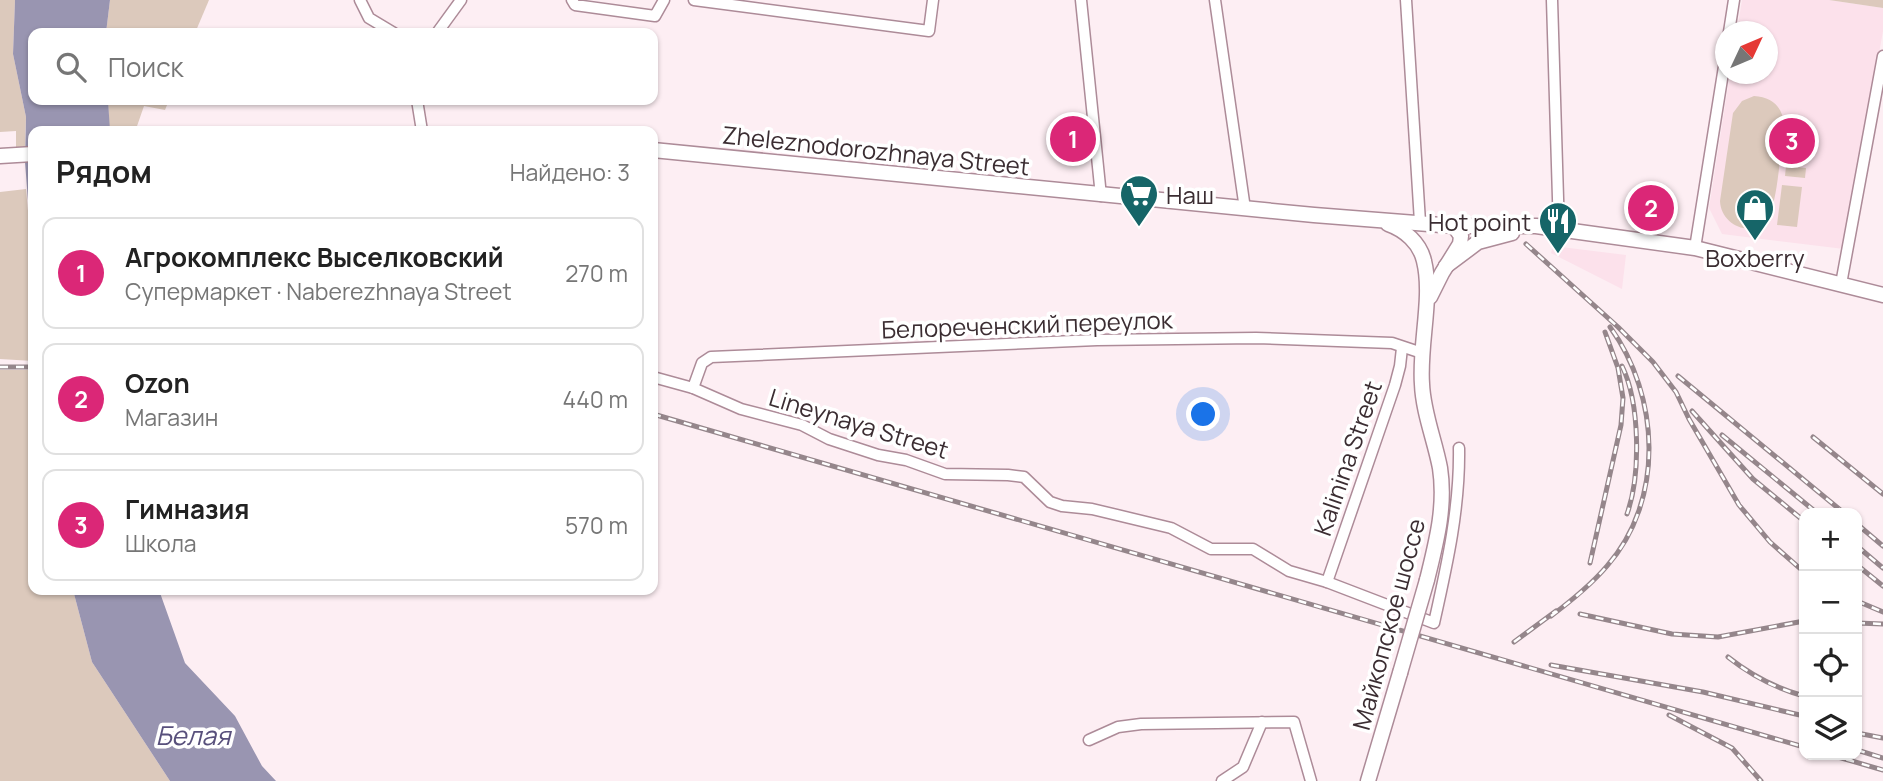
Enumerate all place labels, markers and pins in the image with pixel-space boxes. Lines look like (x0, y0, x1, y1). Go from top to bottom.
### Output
pin: 1 (1050, 113, 1096, 165)
pin: 3 (1769, 115, 1815, 167)
supermarket icon: Наш (1118, 173, 1160, 228)
place label: Наш (1166, 178, 1214, 211)
pin: 2 (1628, 182, 1674, 234)
shop icon: Boxberry (1734, 187, 1776, 242)
restaurant icon: Hot point (1537, 200, 1579, 255)
place label: Hot point (1428, 205, 1531, 238)
place label: Boxberry (1705, 241, 1805, 274)

